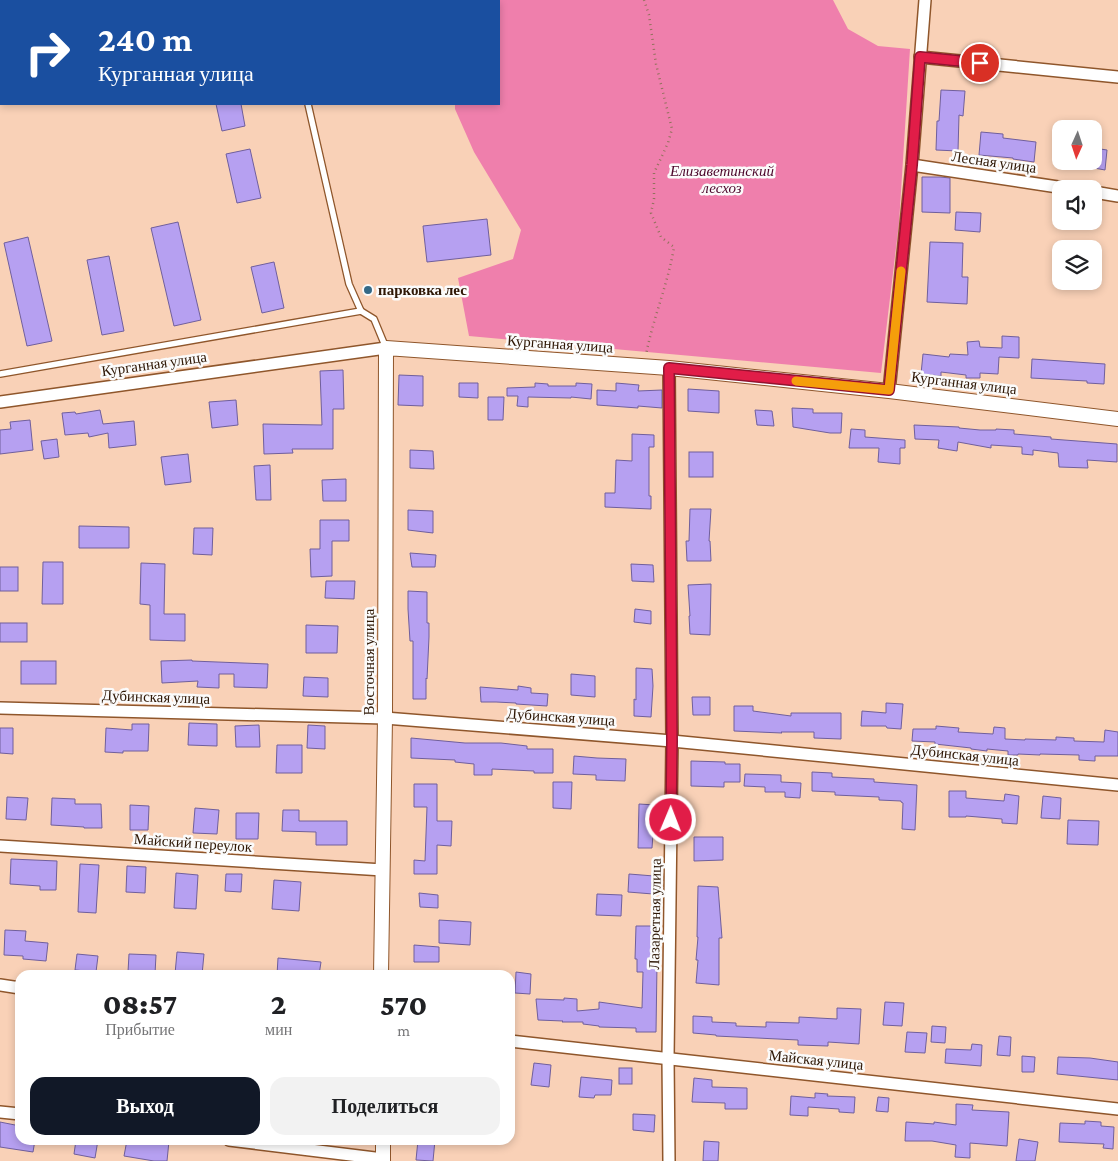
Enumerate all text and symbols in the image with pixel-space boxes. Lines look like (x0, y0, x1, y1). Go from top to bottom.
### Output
icon: right (15, 20, 80, 85)
text: 240 m (98, 20, 192, 59)
pin (959, 42, 1001, 84)
icon: arrive (966, 49, 994, 77)
text: Курганная улица (98, 61, 254, 86)
north arrow (1052, 120, 1102, 170)
map controls (1052, 120, 1102, 290)
street label: Лесная улица (951, 148, 1038, 176)
park label: Елизаветинский лесхоз (669, 163, 774, 196)
button: sound (1052, 180, 1102, 230)
button: layers (1052, 240, 1102, 290)
place label: парковка лес (378, 282, 467, 298)
marker: парковка лес (362, 284, 374, 296)
street label: Курганная улица (506, 332, 614, 356)
street label: Курганная улица (100, 349, 208, 379)
street label: Курганная улица (910, 369, 1018, 397)
street label: Восточная улица (361, 608, 377, 716)
street label: Дубинская улица (102, 687, 211, 707)
street label: Дубинская улица (506, 705, 616, 729)
street label: Дубинская улица (910, 741, 1020, 769)
position arrow (644, 793, 696, 845)
street label: Майский переулок (133, 831, 253, 855)
street label: Лазаретная улица (646, 858, 664, 970)
text: 08:57 (103, 987, 177, 1020)
text: 2 (271, 987, 287, 1020)
text: 570 (380, 988, 427, 1021)
text: Прибытие (105, 1021, 175, 1038)
text: мин (265, 1021, 292, 1038)
text: m (397, 1022, 410, 1039)
street label: Майская улица (768, 1047, 864, 1073)
button: Выход (30, 1077, 260, 1135)
button: Поделиться (270, 1077, 500, 1135)

